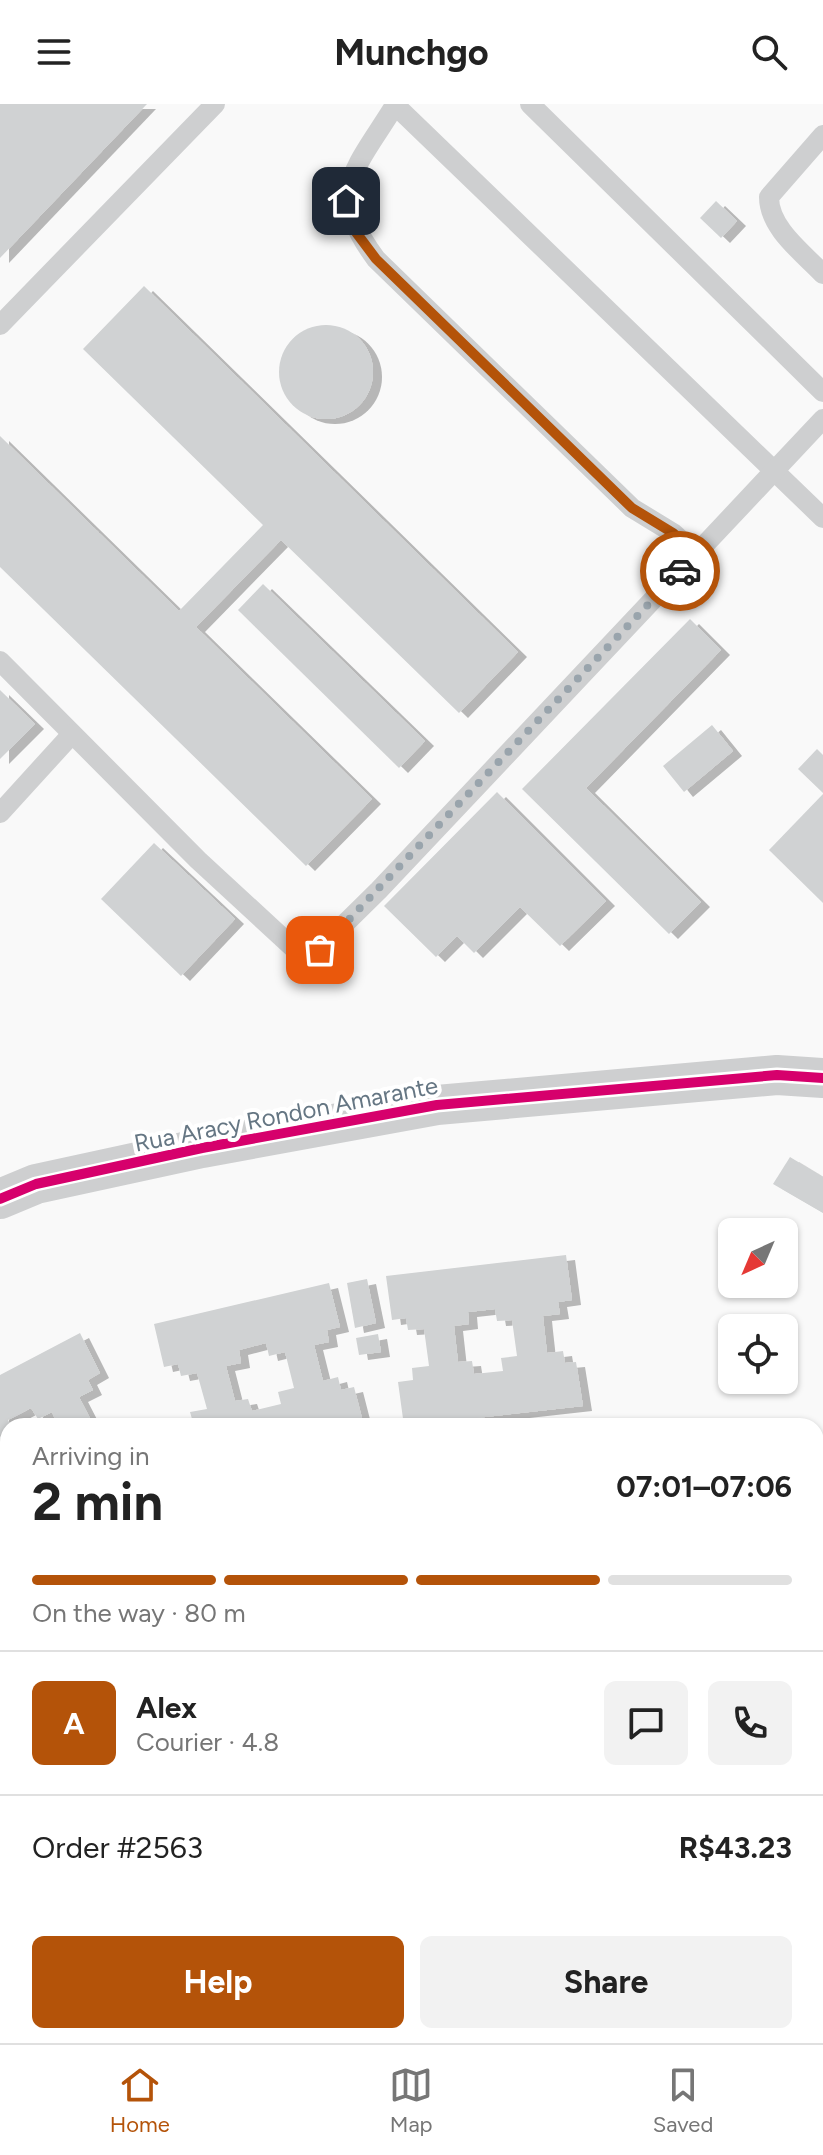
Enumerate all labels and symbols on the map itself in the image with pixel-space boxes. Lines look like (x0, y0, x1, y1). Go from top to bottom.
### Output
pin (312, 167, 380, 235)
courier (640, 531, 720, 611)
pin (286, 916, 354, 984)
street label: Rua Aracy Rondon Amarante (132, 1070, 440, 1158)
north arrow (718, 1218, 798, 1298)

